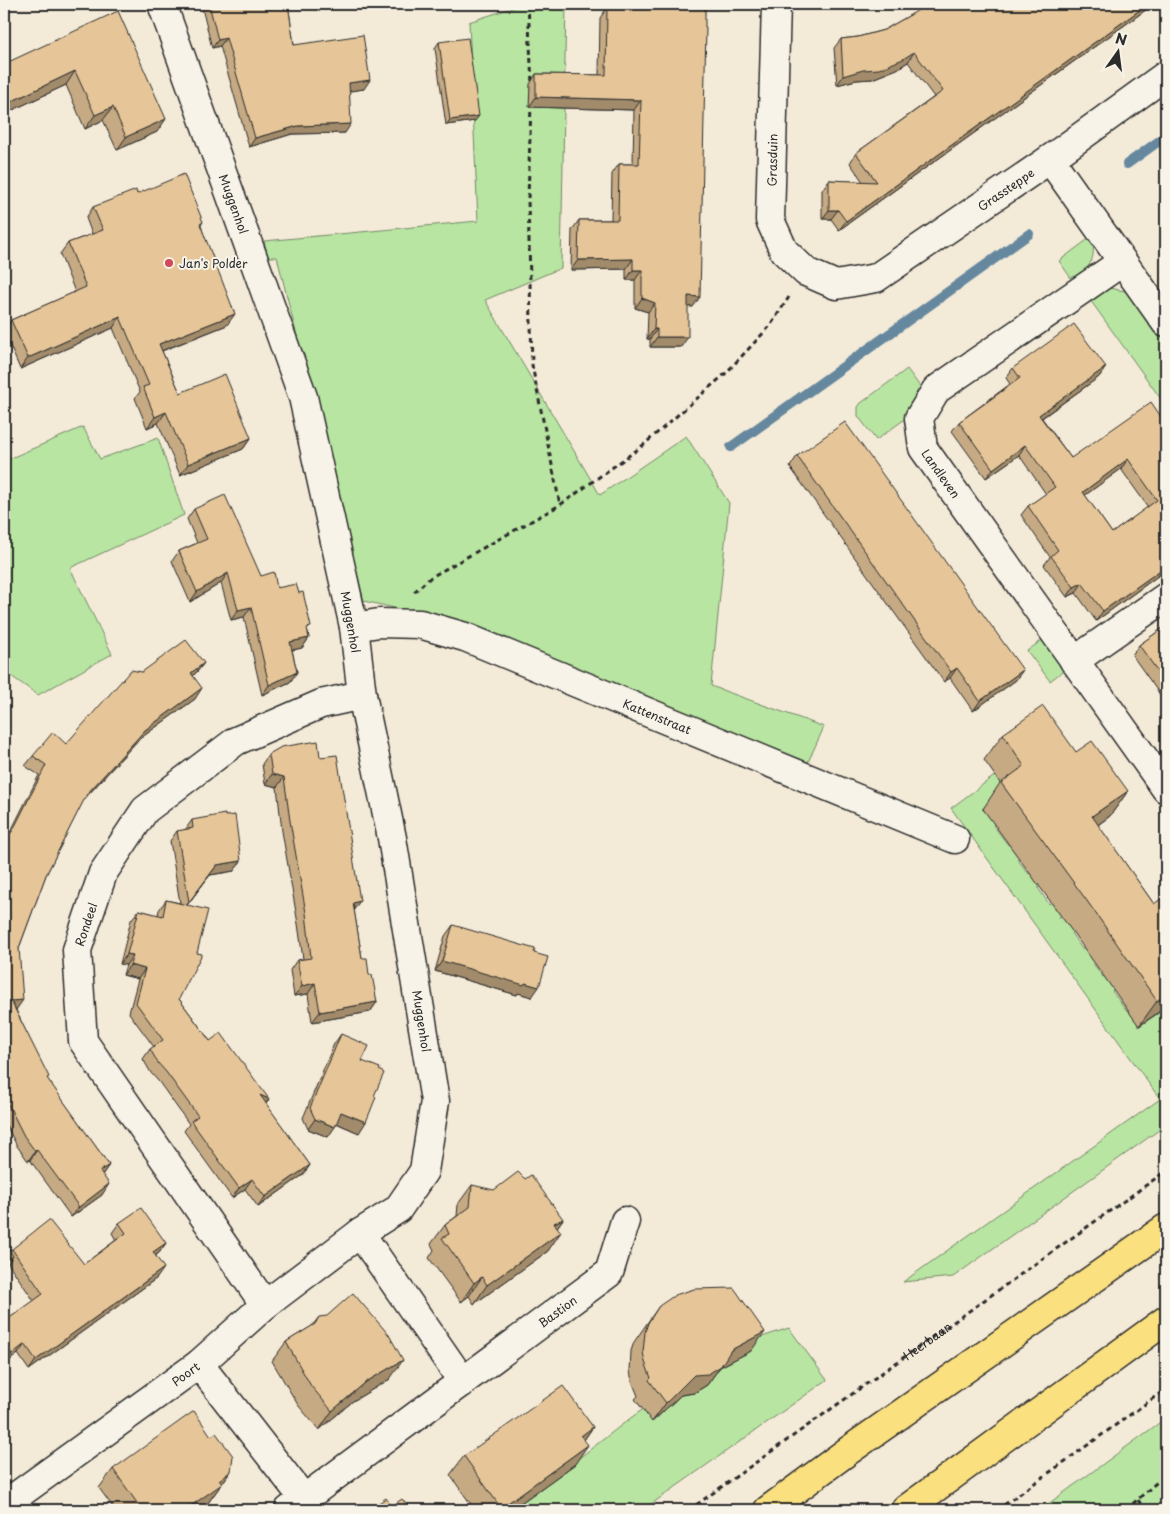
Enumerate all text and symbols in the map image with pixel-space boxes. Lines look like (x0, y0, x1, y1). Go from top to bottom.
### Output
text: N (1113, 27, 1129, 50)
north arrow (1092, 28, 1142, 78)
street label: Grasduin (763, 134, 781, 186)
street label: Grassteppe (974, 163, 1038, 215)
street label: Muggenhol (215, 172, 253, 236)
place label: Jan's Polder (179, 254, 248, 272)
marker: Jan's Polder (163, 257, 175, 269)
street label: Landleven (917, 445, 965, 502)
street label: Muggenhol (337, 590, 365, 654)
street label: Kattenstraat (620, 694, 694, 738)
street label: Rondeel (70, 900, 101, 948)
street label: Muggenhol (408, 989, 436, 1053)
street label: Bastion (534, 1291, 580, 1332)
street label: Heerbaan (899, 1317, 955, 1364)
street label: Poort (168, 1357, 203, 1390)

